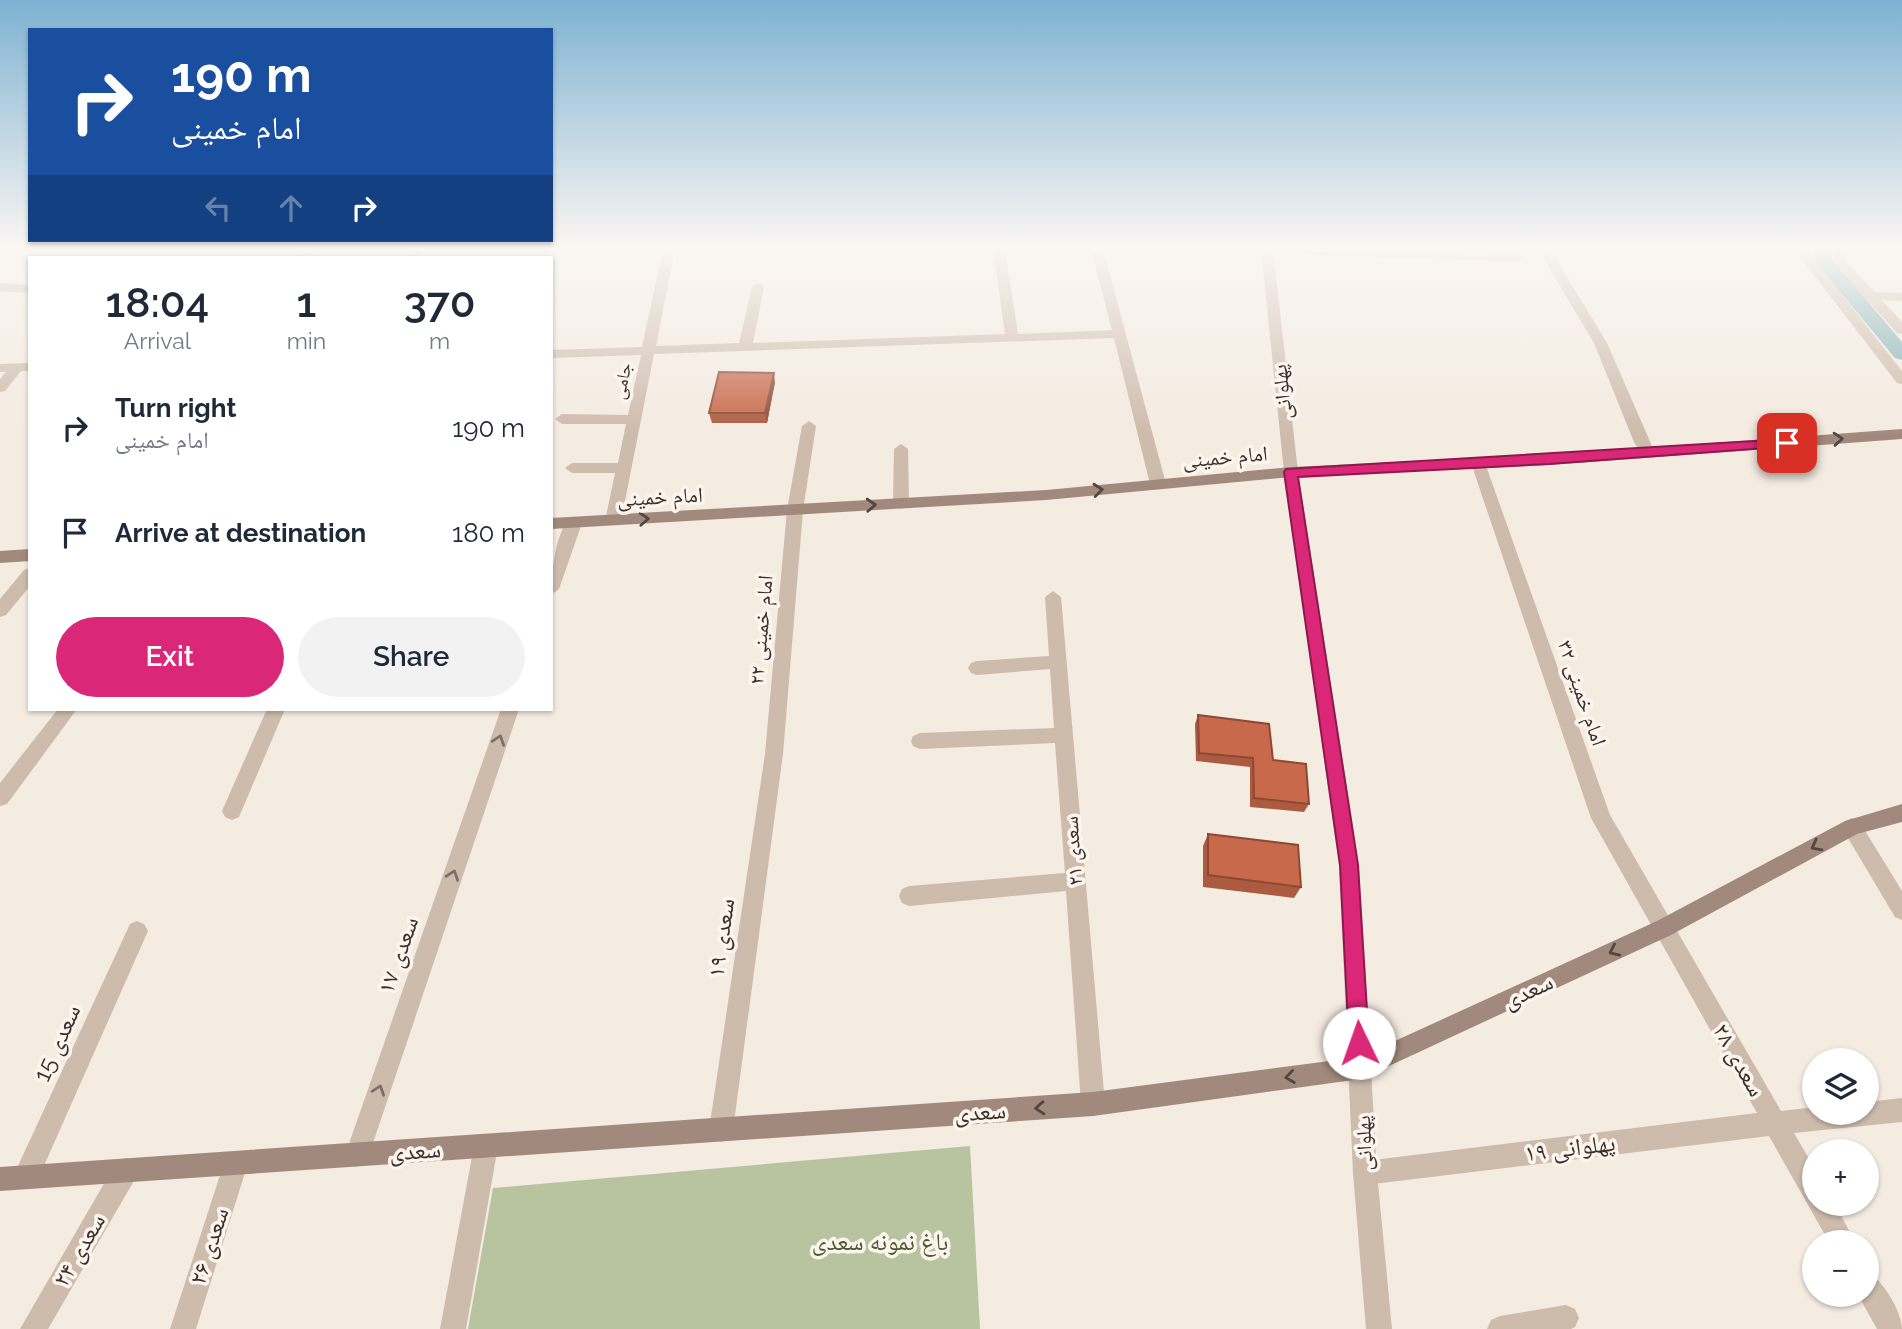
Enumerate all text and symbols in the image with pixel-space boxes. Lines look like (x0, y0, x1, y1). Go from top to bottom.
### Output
text: 190 m (171, 46, 312, 103)
icon: right (56, 56, 147, 147)
text: امام خمینی (171, 109, 302, 146)
icon: left (199, 189, 237, 227)
icon: ahead (272, 189, 310, 227)
icon: right (345, 189, 383, 227)
text: 18:04 (105, 278, 209, 327)
text: 1 (297, 278, 316, 327)
text: 370 (404, 278, 476, 327)
text: Arrival (124, 327, 191, 354)
text: min (287, 327, 326, 354)
text: m (429, 327, 450, 354)
street label: جامی (607, 361, 637, 401)
street label: پهلوانی (1266, 363, 1298, 421)
text: Turn right (115, 393, 236, 423)
icon: right (56, 409, 94, 447)
text: 190 m (452, 413, 525, 443)
pin (1757, 413, 1817, 473)
icon: arrive (1768, 424, 1806, 462)
text: امام خمینی (115, 426, 209, 453)
one-way arrow (1833, 432, 1844, 447)
street label: امام خمینی (1181, 440, 1269, 475)
street label: امام خمینی (617, 482, 704, 513)
one-way arrow (1093, 483, 1104, 498)
one-way arrow (866, 498, 877, 513)
one-way arrow (639, 512, 650, 527)
icon: arrive (56, 514, 94, 552)
text: Arrive at destination (115, 518, 366, 548)
text: 180 m (452, 518, 525, 548)
street label: امام خمینی ۲۲ (743, 574, 780, 686)
button: Exit (56, 617, 284, 697)
button: Share (298, 617, 525, 697)
street label: امام خمینی ۳۲ (1551, 637, 1612, 750)
one-way arrow (491, 735, 505, 747)
street label: سعدی ۲۱ (1058, 815, 1087, 887)
one-way arrow (1811, 838, 1823, 852)
one-way arrow (445, 869, 459, 882)
street label: سعدی ۱۹ (701, 896, 740, 979)
street label: سعدی ۱۷ (371, 912, 424, 997)
one-way arrow (1609, 943, 1621, 957)
street label: سعدی (1498, 966, 1557, 1015)
street label: سعدی 15 (27, 1000, 86, 1086)
position arrow (1322, 1006, 1396, 1080)
street label: سعدی ۲۸ (1707, 1018, 1772, 1101)
map controls (1802, 1048, 1879, 1307)
button: layers (1802, 1048, 1879, 1125)
one-way arrow (1285, 1070, 1296, 1085)
one-way arrow (371, 1085, 386, 1097)
street label: سعدی (953, 1095, 1007, 1128)
one-way arrow (1035, 1100, 1046, 1115)
street label: پهلوانی (1350, 1115, 1378, 1171)
street label: پهلوانی ۱۹ (1523, 1128, 1617, 1168)
street label: سعدی (388, 1134, 442, 1167)
button: + (1802, 1139, 1879, 1216)
street label: سعدی ۲۶ (182, 1204, 235, 1288)
street label: سعدی ۲۴ (46, 1208, 111, 1291)
park label: باغ نمونه سعدی (812, 1227, 948, 1257)
button: − (1802, 1230, 1879, 1307)

